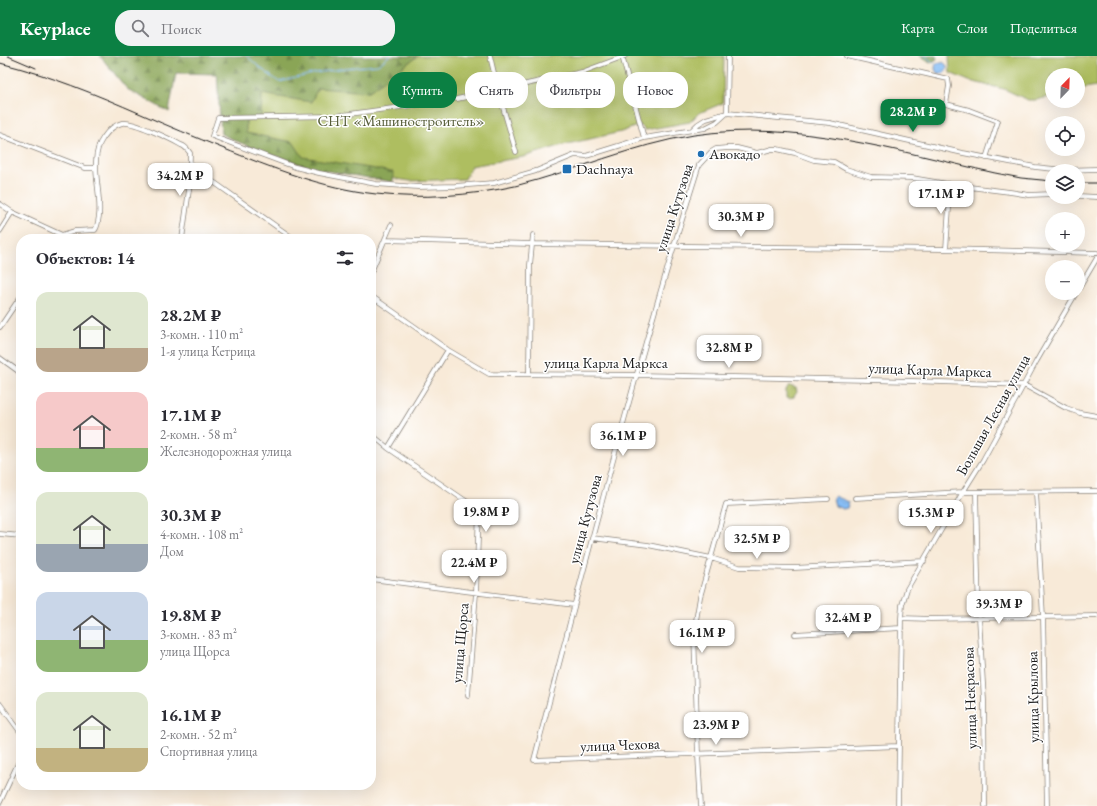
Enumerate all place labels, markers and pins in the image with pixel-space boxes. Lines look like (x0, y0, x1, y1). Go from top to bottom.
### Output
pin: 28.2M ₽ (876, 99, 950, 133)
place label: Авокадо (708, 144, 760, 163)
marker: Авокадо (696, 149, 706, 159)
place label: Dachnaya (576, 159, 633, 178)
pin: 34.2M ₽ (143, 163, 217, 197)
marker: Dachnaya (561, 163, 573, 175)
pin: 17.1M ₽ (904, 181, 978, 215)
pin: 30.3M ₽ (704, 204, 778, 238)
pin: 32.8M ₽ (692, 335, 766, 369)
pin: 36.1M ₽ (586, 423, 660, 457)
pin: 19.8M ₽ (449, 499, 523, 533)
pin: 15.3M ₽ (894, 500, 968, 534)
pin: 32.5M ₽ (720, 526, 794, 560)
pin: 22.4M ₽ (437, 550, 511, 584)
pin: 39.3M ₽ (962, 591, 1036, 625)
pin: 32.4M ₽ (811, 605, 885, 639)
pin: 16.1M ₽ (665, 620, 739, 654)
pin: 23.9M ₽ (679, 712, 753, 746)

